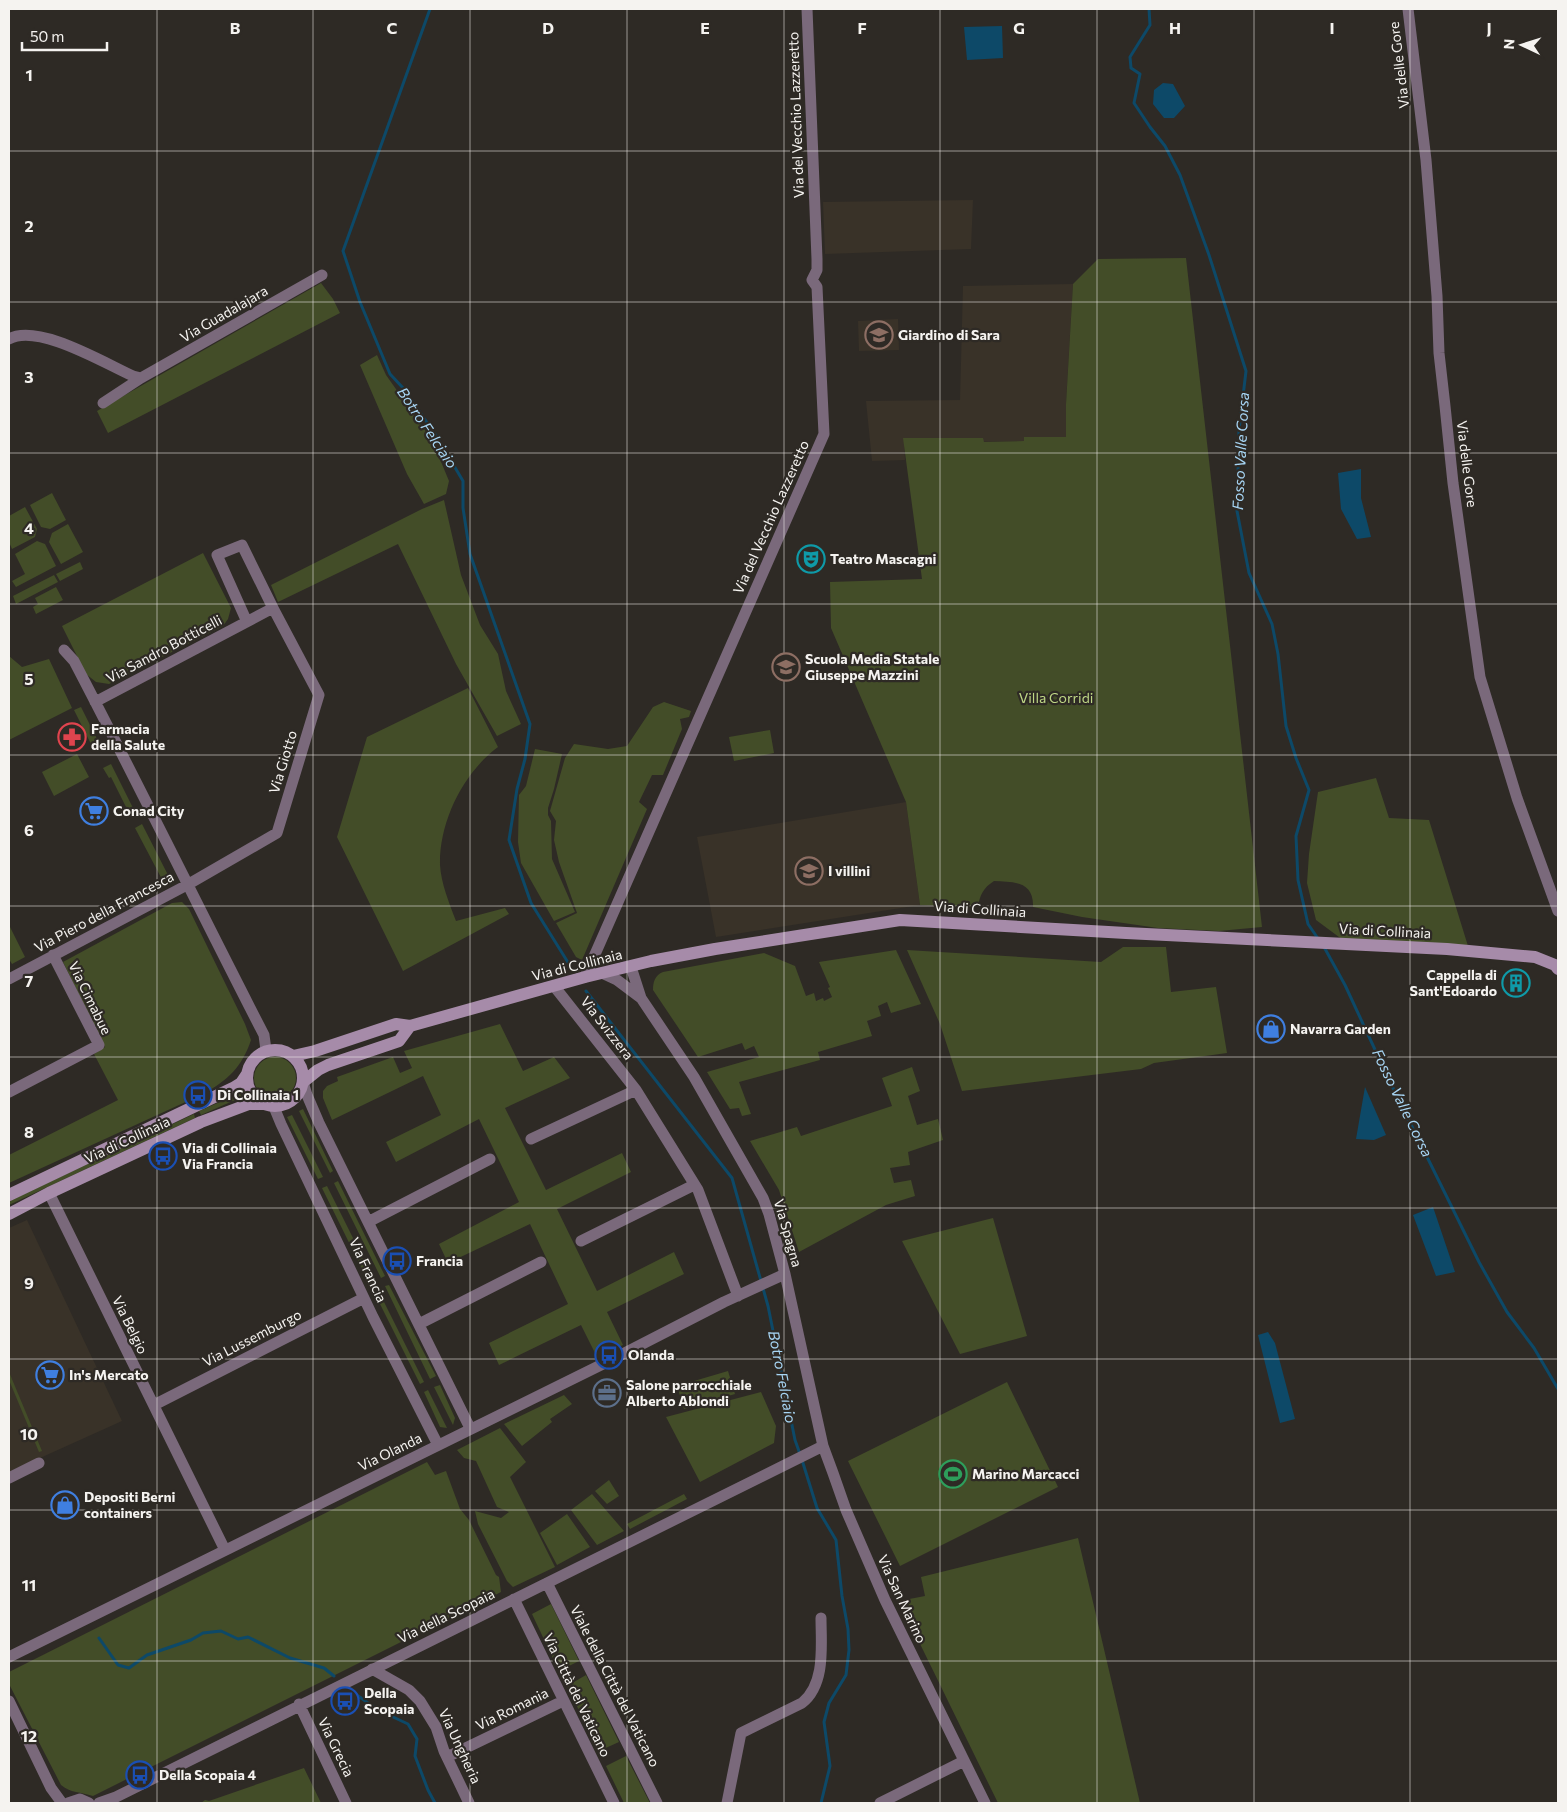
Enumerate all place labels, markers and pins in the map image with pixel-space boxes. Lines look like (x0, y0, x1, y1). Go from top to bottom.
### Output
school or university icon: Giardino di Sara (864, 320, 894, 350)
place label: Giardino di Sara (898, 326, 1000, 343)
theatre icon: Teatro Mascagni (796, 544, 826, 574)
place label: Teatro Mascagni (830, 550, 936, 567)
place label: Scuola Media Statale Giuseppe Mazzini (805, 650, 939, 683)
school or university icon: Scuola Media Statale Giuseppe Mazzini (771, 652, 801, 682)
place label: Farmacia della Salute (91, 720, 165, 753)
pharmacy icon: Farmacia della Salute (57, 722, 87, 752)
supermarket icon: Conad City (79, 796, 109, 826)
place label: Conad City (113, 802, 185, 819)
school or university icon: I villini (794, 856, 824, 886)
place label: I villini (828, 862, 870, 879)
place label: Cappella di Sant'Edoardo (1410, 966, 1497, 999)
building icon: Cappella di Sant'Edoardo (1501, 968, 1531, 998)
shop icon: Navarra Garden (1256, 1014, 1286, 1044)
place label: Navarra Garden (1290, 1020, 1391, 1037)
bus stop icon: Di Collinaia 1 (183, 1080, 213, 1110)
place label: Di Collinaia 1 (217, 1086, 299, 1103)
place label: Via di Collinaia Via Francia (182, 1139, 277, 1172)
bus stop icon: Via di Collinaia Via Francia (148, 1141, 178, 1171)
bus stop icon: Francia (382, 1246, 412, 1276)
place label: Francia (416, 1252, 463, 1269)
bus stop icon: Olanda (594, 1340, 624, 1370)
place label: Olanda (628, 1346, 674, 1363)
supermarket icon: In's Mercato (35, 1360, 65, 1390)
place label: In's Mercato (69, 1366, 149, 1383)
place label: Salone parrocchiale Alberto Ablondi (626, 1376, 752, 1409)
office icon: Salone parrocchiale Alberto Ablondi (592, 1378, 622, 1408)
sports icon: Marino Marcacci (938, 1459, 968, 1489)
place label: Marino Marcacci (972, 1465, 1080, 1482)
place label: Depositi Berni containers (84, 1488, 176, 1521)
shop icon: Depositi Berni containers (50, 1490, 80, 1520)
place label: Della Scopaia (364, 1684, 415, 1717)
bus stop icon: Della Scopaia (330, 1686, 360, 1716)
bus stop icon: Della Scopaia 4 (125, 1760, 155, 1790)
place label: Della Scopaia 4 (159, 1766, 256, 1783)

